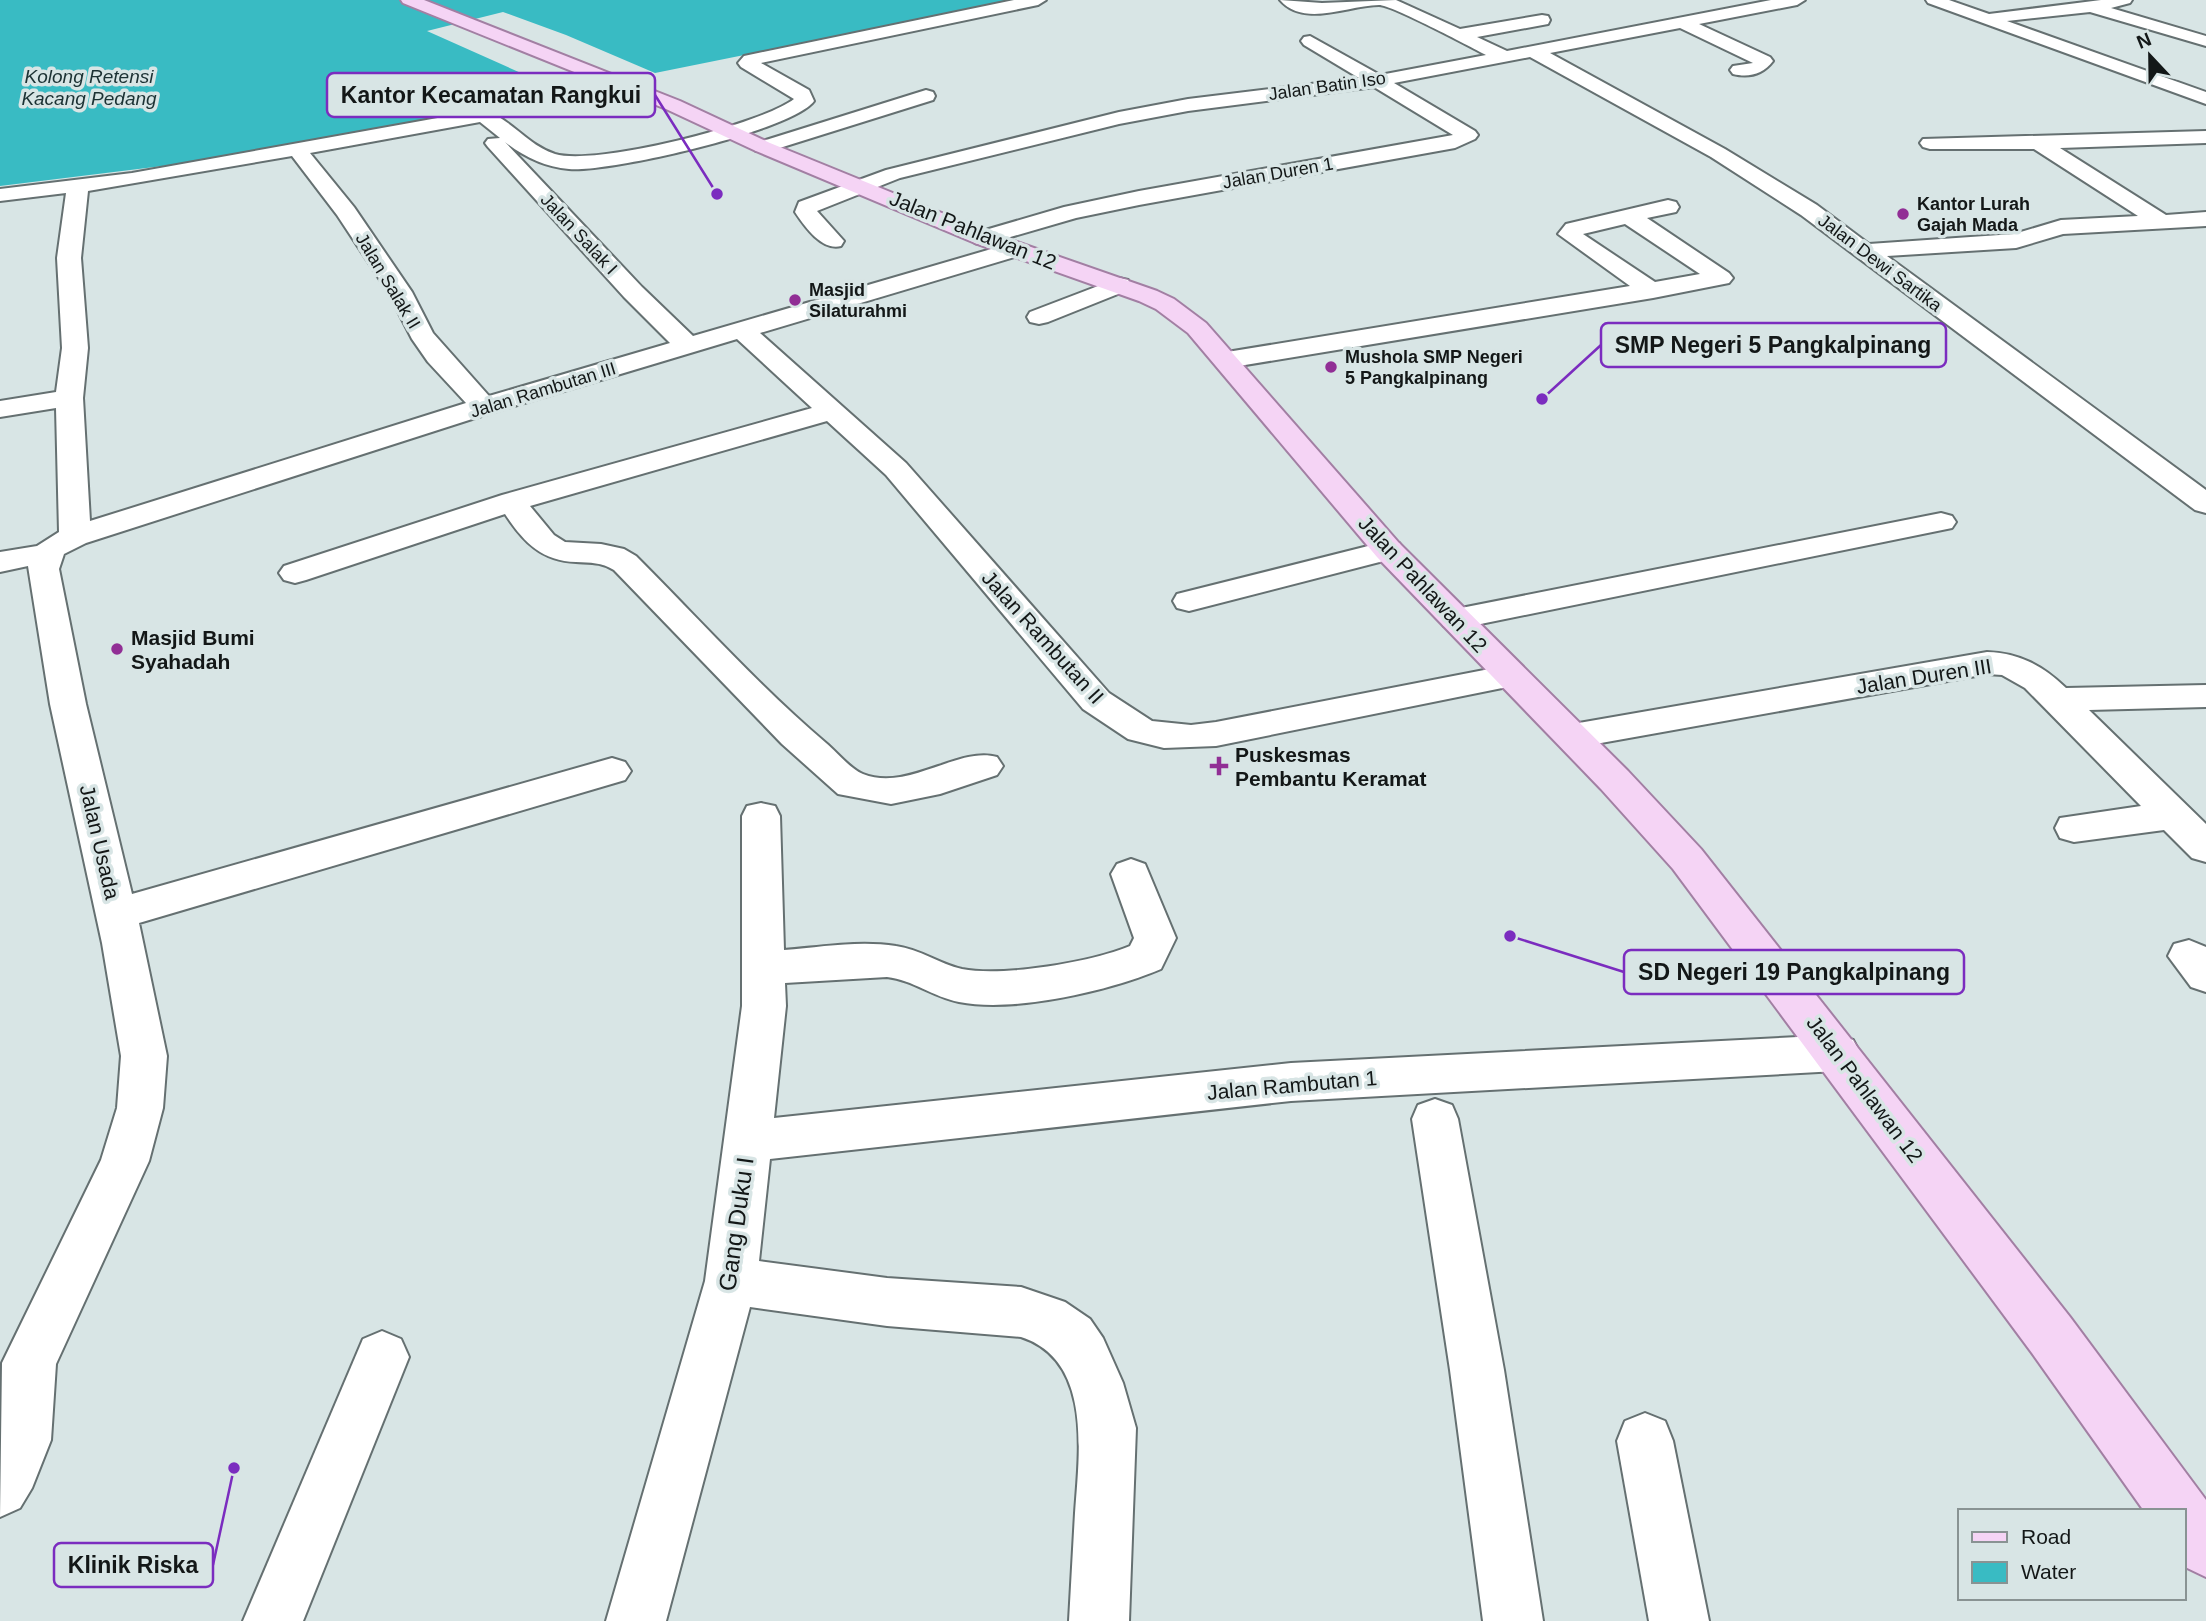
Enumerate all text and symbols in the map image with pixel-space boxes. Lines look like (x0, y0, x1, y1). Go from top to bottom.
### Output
north arrow (2115, 21, 2185, 91)
text: N (2134, 28, 2154, 53)
water label: Kolong Retensi Kacang Pedang (21, 66, 157, 109)
street label: Jalan Batin Iso (1267, 68, 1387, 104)
callout: Kantor Kecamatan Rangkui (327, 73, 655, 117)
text: Kantor Kecamatan Rangkui (341, 82, 641, 108)
street label: Jalan Duren 1 (1221, 153, 1335, 193)
street label: Jalan Pahlawan 12 (886, 186, 1060, 274)
street label: Jalan Salak I (537, 189, 621, 279)
place label: Kantor Lurah Gajah Mada (1917, 194, 2030, 235)
marker: Kantor Lurah Gajah Mada (1895, 206, 1911, 222)
street label: Jalan Dewi Sartika (1814, 210, 1946, 316)
street label: Jalan Salak II (352, 230, 424, 332)
place label: Masjid Silaturahmi (809, 280, 907, 321)
marker: Masjid Silaturahmi (787, 292, 803, 308)
callout: SMP Negeri 5 Pangkalpinang (1601, 323, 1946, 367)
text: SMP Negeri 5 Pangkalpinang (1615, 332, 1931, 358)
place label: Mushola SMP Negeri 5 Pangkalpinang (1345, 347, 1523, 388)
street label: Jalan Rambutan III (468, 358, 618, 422)
marker: Mushola SMP Negeri 5 Pangkalpinang (1323, 359, 1339, 375)
street label: Jalan Pahlawan 12 (1354, 511, 1492, 657)
street label: Jalan Rambutan II (977, 566, 1109, 708)
place label: Masjid Bumi Syahadah (131, 626, 255, 673)
marker: Masjid Bumi Syahadah (109, 641, 125, 657)
street label: Jalan Duren III (1855, 654, 1993, 698)
place label: Puskesmas Pembantu Keramat (1235, 743, 1426, 790)
marker: Puskesmas Pembantu Keramat (1209, 756, 1229, 776)
street label: Jalan Usada (76, 783, 124, 902)
callout: SD Negeri 19 Pangkalpinang (1624, 950, 1964, 994)
text: SD Negeri 19 Pangkalpinang (1638, 959, 1950, 985)
street label: Jalan Pahlawan 12 (1802, 1011, 1928, 1167)
street label: Jalan Rambutan 1 (1206, 1066, 1378, 1104)
street label: Gang Duku I (713, 1155, 759, 1293)
legend (1958, 1509, 2185, 1600)
text: Road (2021, 1525, 2071, 1548)
callout: Klinik Riska (54, 1543, 213, 1587)
text: Klinik Riska (68, 1552, 198, 1578)
text: Water (2021, 1560, 2076, 1583)

